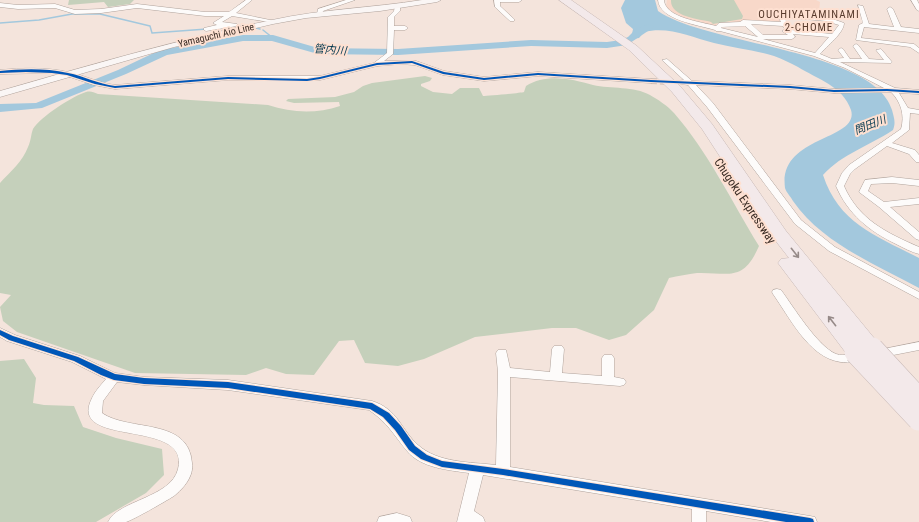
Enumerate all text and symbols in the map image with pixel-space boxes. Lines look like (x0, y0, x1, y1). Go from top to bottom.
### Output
district label: OUCHIYATAMINAMI 2-CHOME (758, 8, 860, 34)
street label: Yamaguchi Aio Line (177, 21, 255, 49)
water label: 管内川 (313, 42, 348, 58)
water label: 問田川 (852, 112, 889, 137)
street label: Chugoku Expressway (711, 156, 779, 246)
one-way arrow (790, 248, 799, 259)
one-way arrow (828, 316, 836, 327)

